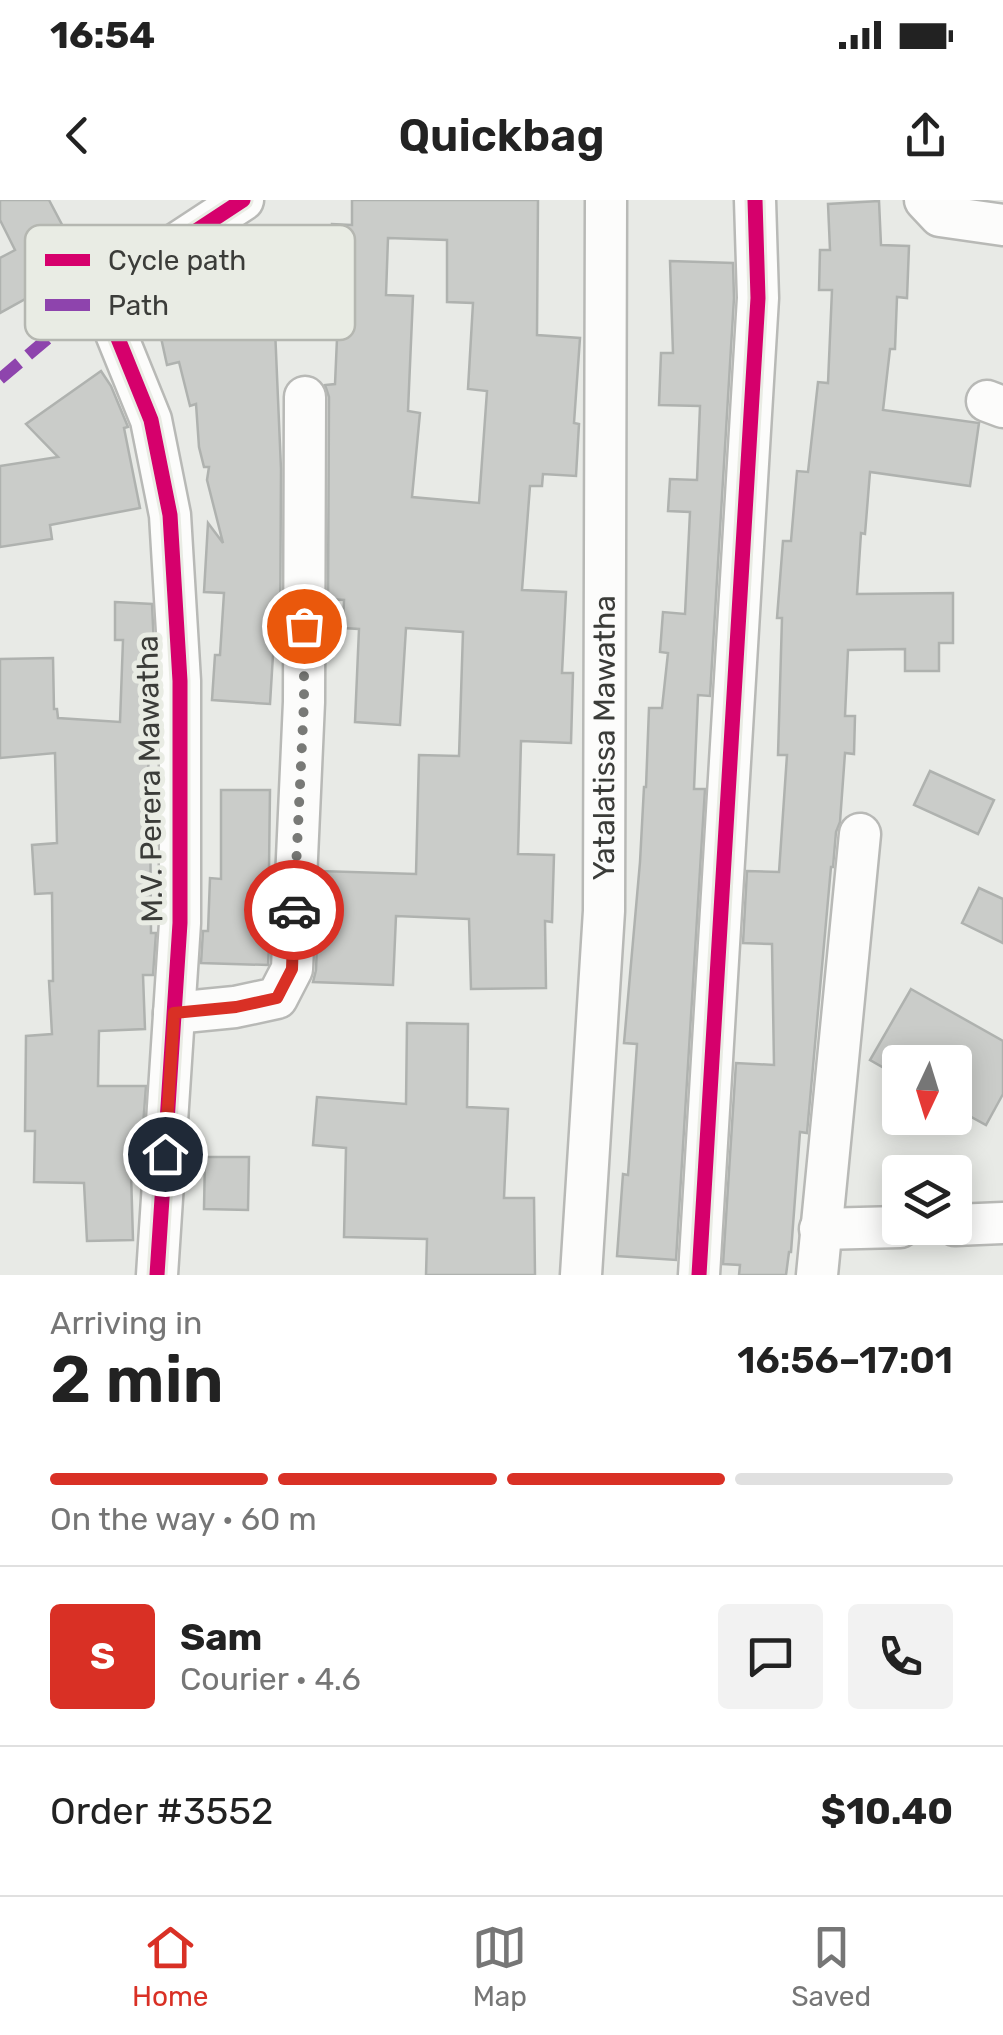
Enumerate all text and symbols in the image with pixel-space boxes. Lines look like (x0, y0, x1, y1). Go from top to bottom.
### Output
text: 16:54 (50, 12, 155, 58)
icon: back (50, 108, 105, 163)
icon: share (898, 108, 953, 163)
text: Quickbag (398, 109, 605, 162)
legend (25, 225, 355, 340)
text: Cycle path (108, 244, 246, 277)
text: Path (108, 289, 169, 322)
pin (262, 584, 347, 669)
street label: Yatalatissa Mawatha (586, 595, 623, 880)
icon: bag (277, 599, 332, 654)
street label: M.V. Perera Mawatha (129, 635, 171, 923)
courier (244, 860, 344, 960)
icon: car (267, 883, 322, 938)
north arrow (882, 1045, 972, 1135)
map controls (882, 1045, 972, 1245)
pin (123, 1112, 208, 1197)
icon: home (138, 1127, 193, 1182)
button: layers (882, 1155, 972, 1245)
text: Arriving in (50, 1304, 202, 1342)
text: 16:56–17:01 (737, 1337, 953, 1383)
text: 2 min (50, 1341, 224, 1418)
text: On the way · 60 m (50, 1500, 317, 1538)
button: chat (718, 1604, 823, 1709)
button: phone (848, 1604, 953, 1709)
text: Sam (180, 1614, 262, 1660)
text: S (90, 1633, 115, 1679)
text: Courier · 4.6 (180, 1660, 361, 1698)
text: Order #3552 (50, 1788, 273, 1834)
text: $10.40 (821, 1788, 953, 1834)
tab: Home (132, 1920, 209, 2013)
tab: Map (472, 1920, 527, 2013)
tab: Saved (791, 1920, 871, 2013)

